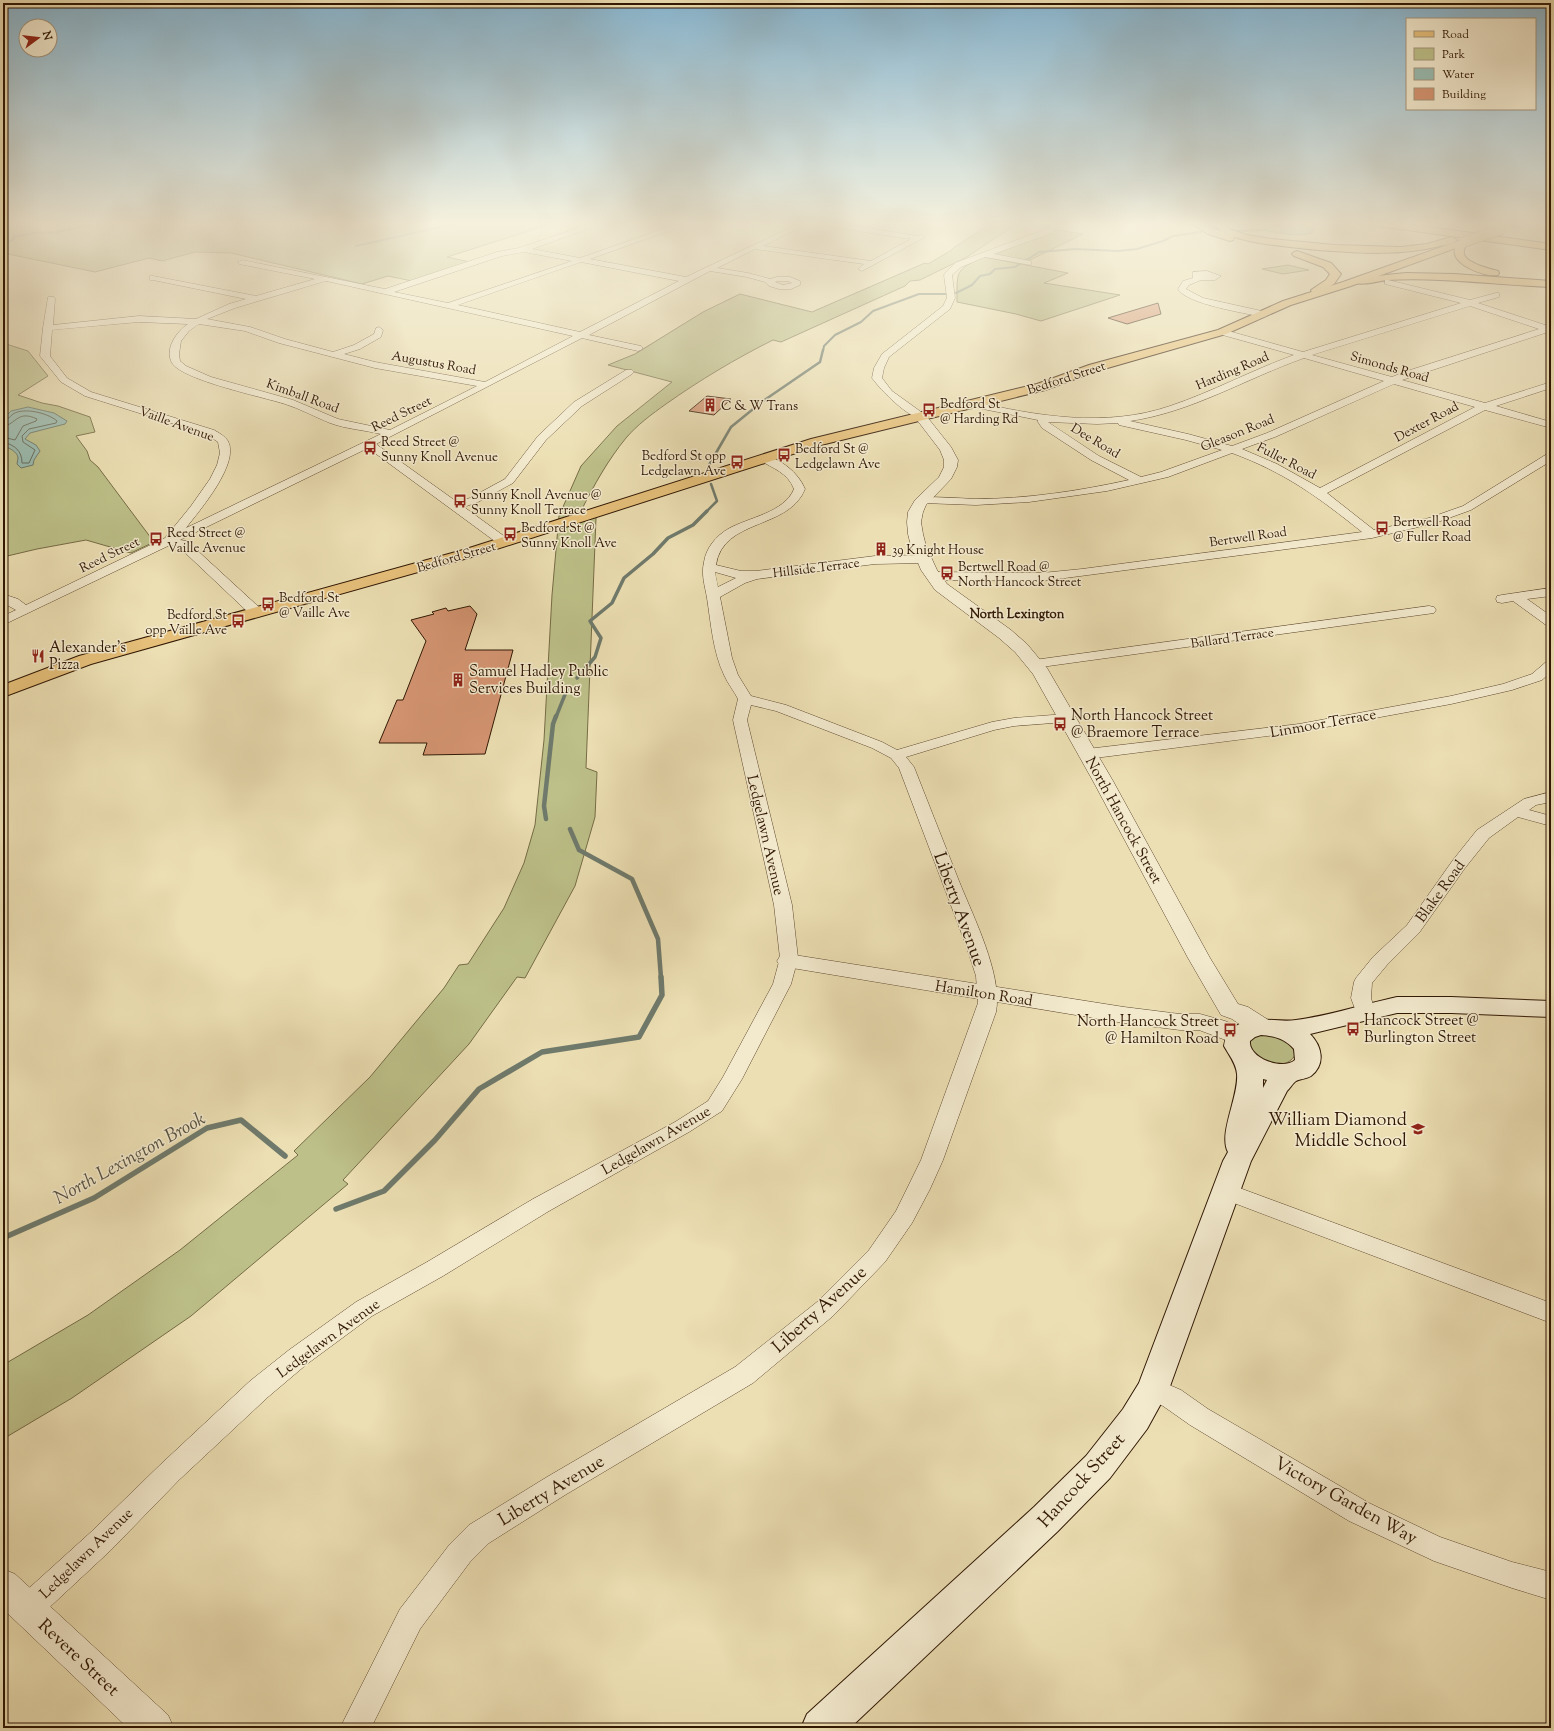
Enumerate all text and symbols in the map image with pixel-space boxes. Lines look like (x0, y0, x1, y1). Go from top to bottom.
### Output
north arrow (18, 18, 58, 58)
legend (1406, 18, 1536, 110)
text: Road (1442, 26, 1469, 44)
text: N (38, 28, 56, 42)
text: Park (1442, 46, 1465, 64)
text: Water (1442, 66, 1475, 84)
text: Building (1442, 86, 1486, 104)
street label: Augustus Road (390, 348, 478, 380)
street label: Harding Road (1193, 348, 1273, 395)
street label: Simonds Road (1348, 348, 1432, 388)
street label: Bedford Street (1025, 358, 1109, 400)
street label: Kimball Road (263, 375, 342, 419)
street label: Reed Street (369, 392, 435, 437)
place label: Bedford St @ Harding Rd (940, 396, 1019, 429)
building icon: C & W Trans (702, 397, 718, 413)
place label: C & W Trans (721, 398, 798, 416)
street label: Dexter Road (1392, 398, 1463, 447)
bus stop icon: Bedford St @ Harding Rd (921, 402, 937, 418)
street label: Vaille Avenue (136, 403, 216, 447)
street label: Gleason Road (1198, 411, 1278, 457)
street label: Dee Road (1067, 420, 1123, 464)
place label: Reed Street @ Sunny Knoll Avenue (381, 434, 498, 467)
street label: Fuller Road (1253, 439, 1320, 485)
bus stop icon: Reed Street @ Sunny Knoll Avenue (362, 440, 378, 456)
place label: Bedford St @ Ledgelawn Ave (795, 441, 880, 474)
bus stop icon: Bedford St @ Ledgelawn Ave (776, 447, 792, 463)
place label: Bedford St opp Ledgelawn Ave (641, 448, 726, 481)
bus stop icon: Bedford St opp Ledgelawn Ave (729, 454, 745, 470)
place label: Sunny Knoll Avenue @ Sunny Knoll Terrace (471, 487, 602, 520)
bus stop icon: Sunny Knoll Avenue @ Sunny Knoll Terrace (452, 493, 468, 509)
place label: Bertwell Road @ Fuller Road (1393, 514, 1472, 547)
place label: Bedford St @ Sunny Knoll Ave (521, 520, 617, 553)
bus stop icon: Bertwell Road @ Fuller Road (1374, 520, 1390, 536)
street label: Bertwell Road (1208, 524, 1289, 552)
place label: Reed Street @ Vaille Avenue (167, 525, 246, 558)
bus stop icon: Bedford St @ Sunny Knoll Ave (502, 526, 518, 542)
bus stop icon: Reed Street @ Vaille Avenue (148, 531, 164, 547)
street label: Reed Street (77, 533, 143, 578)
street label: Bedford Street (415, 538, 499, 578)
building icon: 39 Knight House (873, 541, 889, 557)
place label: 39 Knight House (892, 542, 984, 560)
street label: Hillside Terrace (772, 555, 861, 583)
place label: Bertwell Road @ North Hancock Street (958, 559, 1082, 592)
bus stop icon: Bertwell Road @ North Hancock Street (939, 565, 955, 581)
place label: Bedford St @ Vaille Ave (279, 590, 350, 623)
bus stop icon: Bedford St @ Vaille Ave (260, 596, 276, 612)
district label: North Lexington (970, 606, 1065, 624)
place label: Bedford St opp Vaille Ave (145, 607, 228, 640)
bus stop icon: Bedford St opp Vaille Ave (230, 613, 246, 629)
street label: Ballard Terrace (1190, 624, 1275, 654)
place label: Alexander's Pizza (49, 638, 126, 676)
restaurant icon: Alexander's Pizza (30, 648, 46, 664)
place label: Samuel Hadley Public Services Building (469, 662, 609, 700)
building icon: Samuel Hadley Public Services Building (450, 672, 466, 688)
street label: Linmoor Terrace (1268, 705, 1378, 744)
place label: North Hancock Street @ Braemore Terrace (1071, 706, 1213, 744)
bus stop icon: North Hancock Street @ Braemore Terrace (1052, 716, 1068, 732)
street label: North Hancock Street (1079, 754, 1166, 888)
street label: Ledgelawn Avenue (740, 773, 789, 898)
street label: Liberty Avenue (925, 849, 991, 970)
street label: Blake Road (1411, 856, 1471, 927)
street label: Hamilton Road (933, 976, 1035, 1013)
place label: Hancock Street @ Burlington Street (1364, 1011, 1479, 1049)
place label: North Hancock Street @ Hamilton Road (1077, 1012, 1220, 1050)
bus stop icon: Hancock Street @ Burlington Street (1345, 1021, 1361, 1037)
bus stop icon: North Hancock Street @ Hamilton Road (1222, 1022, 1238, 1038)
street label: Ledgelawn Avenue (598, 1102, 715, 1181)
water label: North Lexington Brook (50, 1106, 211, 1212)
place label: William Diamond Middle School (1268, 1108, 1407, 1155)
school or university icon: William Diamond Middle School (1410, 1121, 1426, 1137)
street label: Liberty Avenue (767, 1261, 874, 1360)
street label: Ledgelawn Avenue (273, 1295, 385, 1384)
street label: Hancock Street (1033, 1428, 1132, 1534)
street label: Liberty Avenue (494, 1450, 610, 1534)
street label: Victory Garden Way (1269, 1451, 1422, 1552)
street label: Ledgelawn Avenue (36, 1504, 139, 1604)
street label: Revere Street (31, 1614, 124, 1703)

